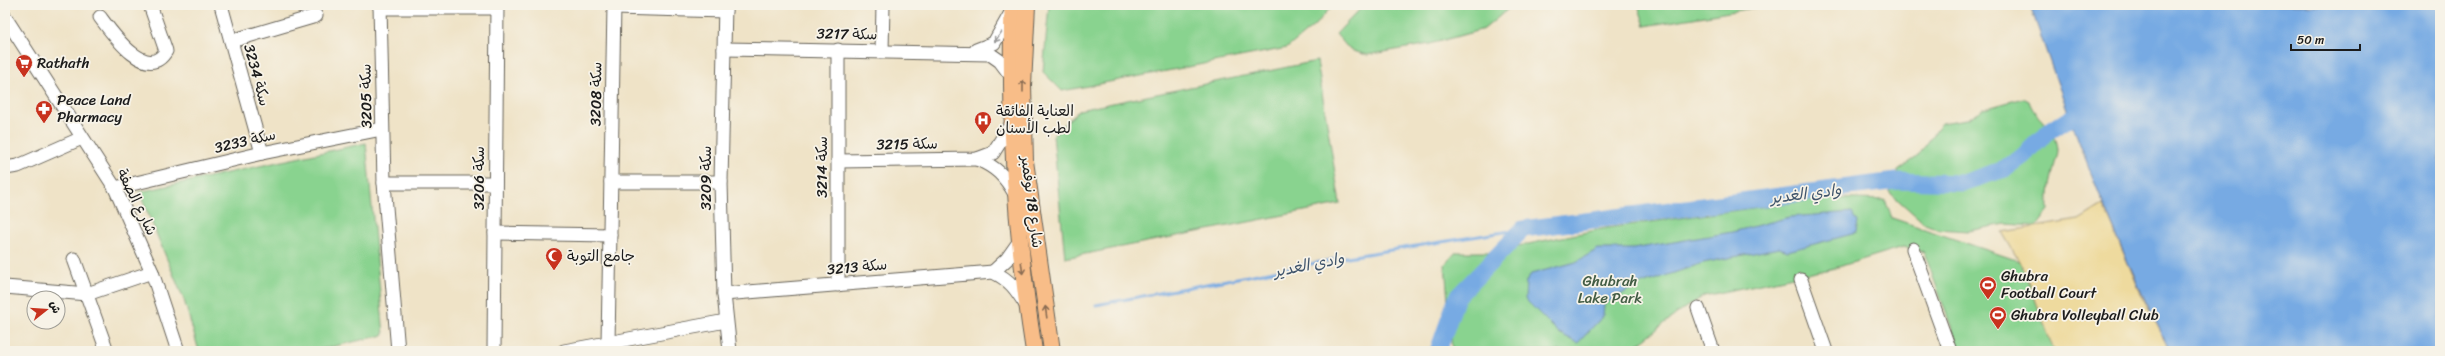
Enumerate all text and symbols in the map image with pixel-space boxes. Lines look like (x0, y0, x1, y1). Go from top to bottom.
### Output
street label: سكة 3217 (816, 20, 878, 48)
scale bar (2291, 26, 2360, 52)
text: 50 m (2297, 29, 2324, 51)
one-way arrow (994, 32, 1002, 43)
street label: سكة 3234 (236, 41, 278, 109)
place label: Rathath (37, 50, 90, 76)
supermarket icon: Rathath (14, 53, 34, 78)
street label: سكة 3208 (582, 62, 610, 126)
street label: سكة 3205 (352, 64, 380, 128)
one-way arrow (1019, 80, 1027, 93)
place label: Peace Land Pharmacy (57, 87, 132, 130)
place label: العناية الفائقة لطب الأسنان (996, 98, 1074, 141)
pharmacy icon: Peace Land Pharmacy (34, 99, 54, 124)
hospital icon: العناية الفائقة لطب الأسنان (973, 110, 993, 135)
street label: سكة 3233 (212, 121, 278, 161)
street label: سكة 3215 (876, 130, 938, 158)
street label: سكة 3214 (809, 136, 835, 198)
street label: سكة 3206 (466, 146, 492, 210)
street label: سكة 3209 (693, 146, 719, 210)
street label: شارع 18 نوفمبر (1013, 153, 1051, 249)
street label: شارع الصفة (110, 164, 164, 240)
water label: وادي الغدير (1767, 175, 1844, 212)
place label: جامع التوبة (567, 243, 635, 269)
water label: وادي الغدير (1270, 243, 1347, 286)
mosque icon: جامع التوبة (544, 246, 564, 271)
street label: سكة 3213 (826, 251, 888, 283)
one-way arrow (1018, 261, 1026, 274)
place label: Ghubra Football Court (2001, 263, 2097, 306)
park label: Ghubrah Lake Park (1578, 268, 1642, 311)
sports icon: Ghubra Football Court (1978, 275, 1998, 300)
north arrow (26, 290, 66, 330)
text: ش (44, 299, 66, 316)
place label: Ghubra Volleyball Club (2011, 302, 2159, 328)
sports icon: Ghubra Volleyball Club (1988, 305, 2008, 330)
one-way arrow (1042, 306, 1050, 319)

